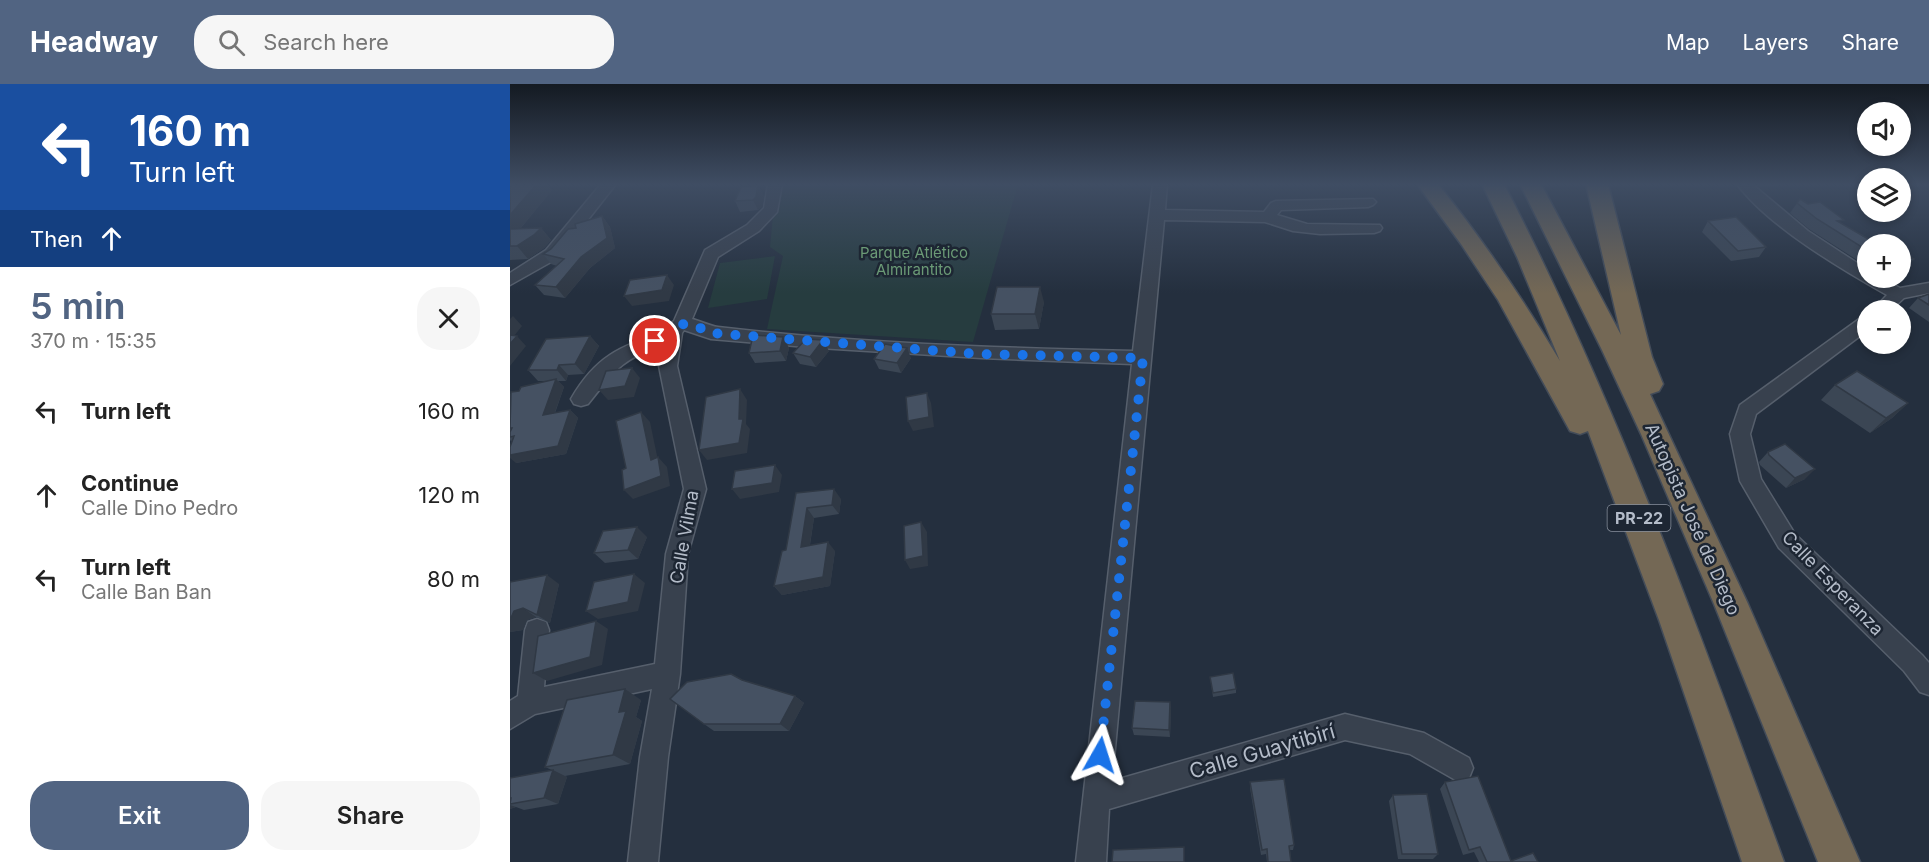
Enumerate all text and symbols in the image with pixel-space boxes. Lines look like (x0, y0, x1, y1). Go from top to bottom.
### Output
search box (194, 15, 614, 69)
text: Headway (30, 25, 158, 59)
icon: search (215, 26, 248, 59)
text: Search here (263, 29, 389, 55)
text: Map (1666, 30, 1710, 55)
text: Layers (1743, 30, 1809, 55)
text: Share (1842, 30, 1899, 55)
map controls (1857, 102, 1911, 354)
button: sound (1857, 102, 1911, 156)
text: 160 m (129, 105, 251, 156)
icon: left (30, 108, 108, 186)
text: Turn left (129, 156, 235, 189)
button: layers (1857, 168, 1911, 222)
icon: ahead (95, 222, 128, 255)
text: Then (30, 226, 83, 252)
button: + (1857, 234, 1911, 288)
park label: Parque Atlético Almirantito (860, 243, 968, 279)
text: 5 min (30, 284, 126, 328)
button: close (417, 287, 480, 350)
button: − (1857, 300, 1911, 354)
pin (629, 315, 680, 366)
icon: arrive (638, 324, 671, 357)
text: 370 m · 15:35 (30, 329, 157, 353)
icon: left (30, 395, 63, 428)
text: Turn left (81, 398, 171, 424)
text: 160 m (418, 398, 480, 424)
street label: Autopista José de Diego (1641, 420, 1745, 618)
text: Continue (81, 470, 179, 496)
icon: ahead (30, 479, 63, 512)
text: 120 m (418, 482, 480, 508)
street label: Calle Vilma (665, 489, 703, 585)
text: Calle Dino Pedro (81, 496, 238, 520)
road number: PR-22 (1608, 505, 1670, 531)
street label: Calle Esperanza (1778, 526, 1888, 640)
text: Turn left (81, 554, 171, 580)
icon: left (30, 563, 63, 596)
text: 80 m (427, 566, 480, 592)
text: Calle Ban Ban (81, 580, 212, 604)
street label: Calle Guaytibirí (1186, 718, 1339, 784)
position arrow (1068, 723, 1132, 787)
button: Exit (30, 781, 249, 850)
button: Share (261, 781, 480, 850)

